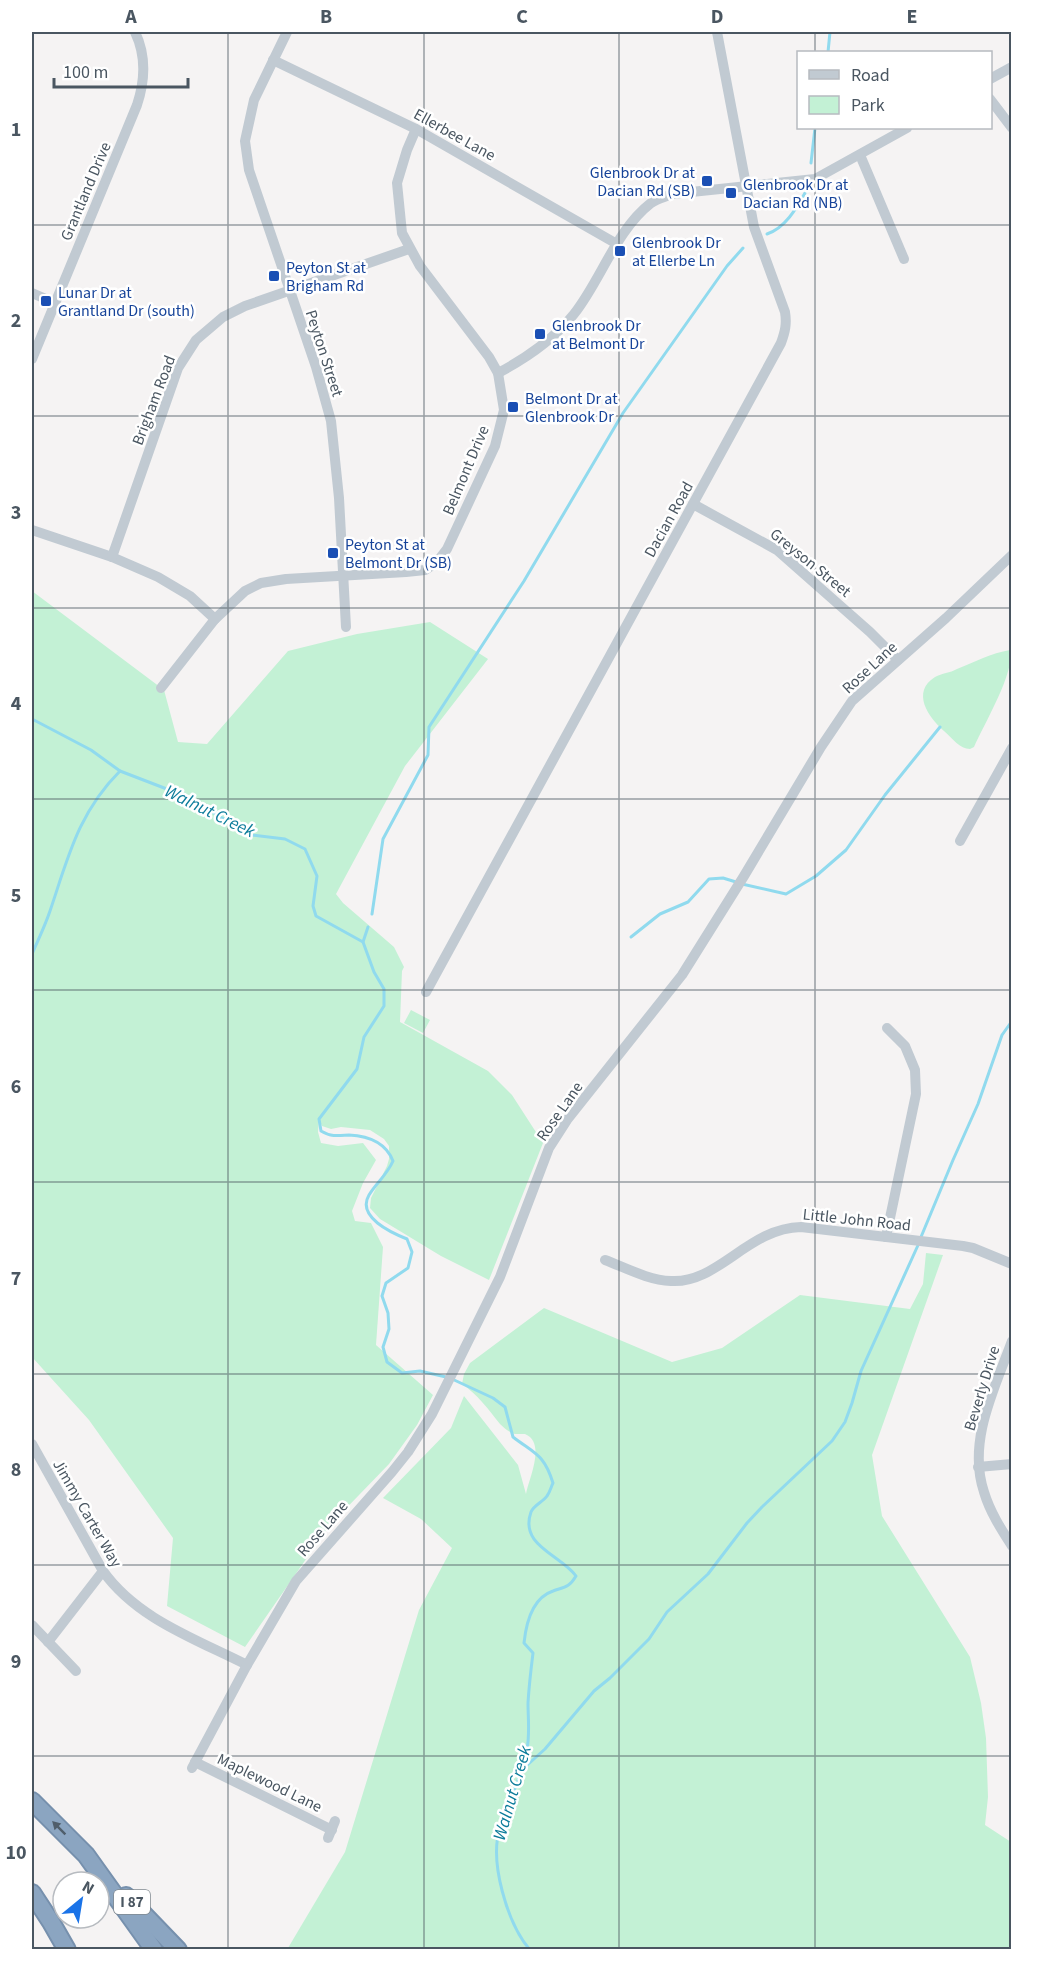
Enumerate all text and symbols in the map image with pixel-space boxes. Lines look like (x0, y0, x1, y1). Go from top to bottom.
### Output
text: A (124, 3, 137, 31)
text: B (320, 3, 332, 31)
text: C (516, 3, 528, 31)
text: D (711, 3, 723, 31)
text: E (907, 3, 917, 31)
scale bar (54, 51, 188, 89)
legend (797, 51, 992, 129)
text: 100 m (63, 60, 108, 85)
text: Road (851, 63, 890, 88)
text: Park (851, 93, 885, 118)
street label: Ellerbee Lane (410, 103, 499, 166)
text: 1 (11, 116, 21, 144)
street label: Grantland Drive (55, 139, 117, 244)
place label: Glenbrook Dr at Dacian Rd (SB) (590, 162, 696, 202)
marker: Glenbrook Dr at Dacian Rd (SB) (700, 174, 714, 188)
place label: Glenbrook Dr at Dacian Rd (NB) (743, 174, 849, 214)
marker: Glenbrook Dr at Dacian Rd (NB) (724, 186, 738, 200)
place label: Glenbrook Dr at Ellerbe Ln (632, 232, 721, 272)
marker: Glenbrook Dr at Ellerbe Ln (613, 244, 627, 258)
place label: Peyton St at Brigham Rd (286, 257, 367, 297)
marker: Peyton St at Brigham Rd (267, 269, 281, 283)
place label: Lunar Dr at Grantland Dr (south) (58, 282, 195, 322)
marker: Lunar Dr at Grantland Dr (south) (39, 294, 53, 308)
text: 2 (11, 307, 21, 335)
street label: Peyton Street (300, 307, 349, 400)
place label: Glenbrook Dr at Belmont Dr (552, 315, 645, 355)
marker: Glenbrook Dr at Belmont Dr (533, 327, 547, 341)
street label: Brigham Road (127, 352, 181, 448)
place label: Belmont Dr at Glenbrook Dr (525, 388, 618, 428)
marker: Belmont Dr at Glenbrook Dr (506, 400, 520, 414)
street label: Belmont Drive (437, 422, 495, 519)
street label: Dacian Road (639, 478, 699, 561)
text: 3 (11, 499, 21, 527)
street label: Greyson Street (765, 523, 856, 603)
place label: Peyton St at Belmont Dr (SB) (345, 534, 452, 574)
marker: Peyton St at Belmont Dr (SB) (326, 546, 340, 560)
street label: Rose Lane (837, 636, 902, 699)
text: 4 (11, 690, 22, 718)
water label: Walnut Creek (160, 779, 260, 844)
text: 5 (11, 882, 21, 910)
text: 6 (11, 1073, 21, 1101)
street label: Rose Lane (531, 1077, 588, 1146)
street label: Little John Road (802, 1203, 912, 1237)
text: 7 (11, 1265, 21, 1293)
street label: Beverly Drive (959, 1343, 1005, 1433)
street label: Jimmy Carter Way (47, 1455, 127, 1572)
text: 8 (11, 1456, 21, 1484)
street label: Rose Lane (292, 1496, 353, 1562)
text: 9 (11, 1648, 21, 1676)
water label: Walnut Creek (487, 1742, 538, 1843)
street label: Maplewood Lane (213, 1748, 326, 1818)
one-way arrow (52, 1821, 66, 1835)
text: 10 (5, 1839, 27, 1867)
north arrow (51, 1870, 111, 1930)
text: N (78, 1876, 98, 1900)
road number: I 87 (114, 1890, 150, 1914)

